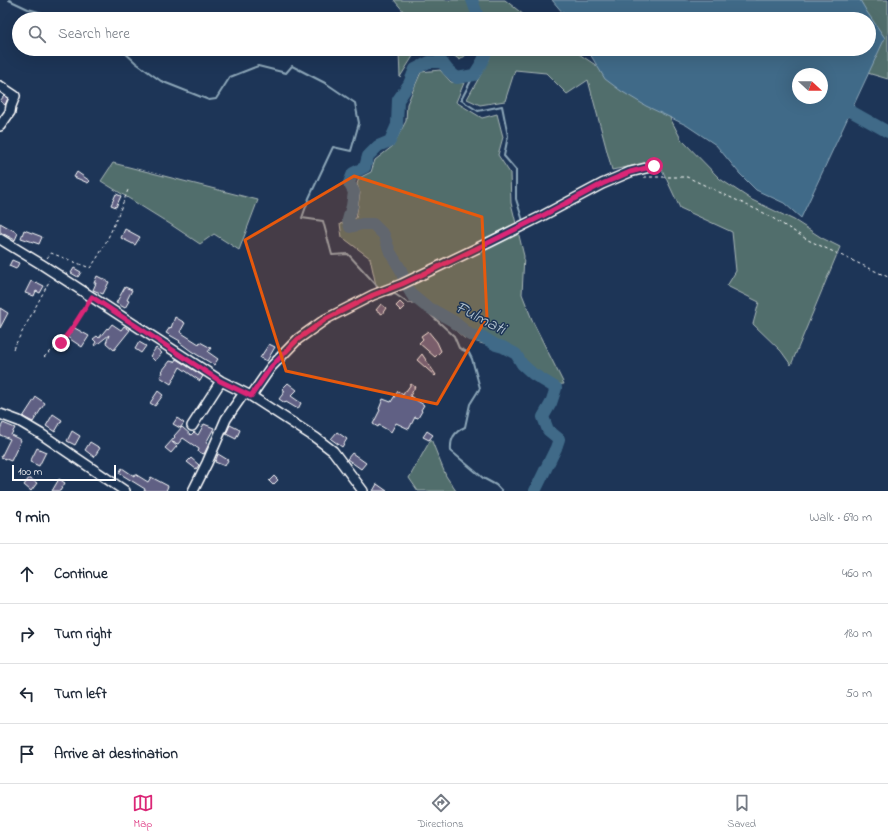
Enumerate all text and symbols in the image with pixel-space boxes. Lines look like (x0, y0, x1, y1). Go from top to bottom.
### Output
search box (12, 12, 876, 56)
icon: search (26, 23, 48, 45)
text: Search here (58, 23, 130, 45)
north arrow (792, 68, 828, 104)
route start (645, 157, 663, 175)
water label: Fulmati (451, 295, 512, 342)
route end (52, 334, 70, 352)
scale bar (12, 463, 116, 482)
text: 100 m (18, 464, 42, 480)
text: 9 min (16, 505, 50, 530)
text: Walk · 690 m (809, 508, 872, 527)
icon: ahead (16, 563, 38, 585)
text: Continue (54, 563, 108, 585)
text: 460 m (842, 564, 872, 583)
icon: right (16, 623, 38, 645)
text: Turn right (54, 623, 112, 645)
text: 180 m (844, 624, 872, 643)
icon: left (16, 683, 38, 705)
text: Turn left (54, 683, 107, 705)
text: 50 m (846, 684, 872, 703)
icon: arrive (16, 743, 38, 765)
text: Arrive at destination (54, 743, 178, 765)
tab: Map (132, 792, 154, 832)
tab: Directions (418, 792, 463, 832)
tab: Saved (727, 792, 756, 832)

